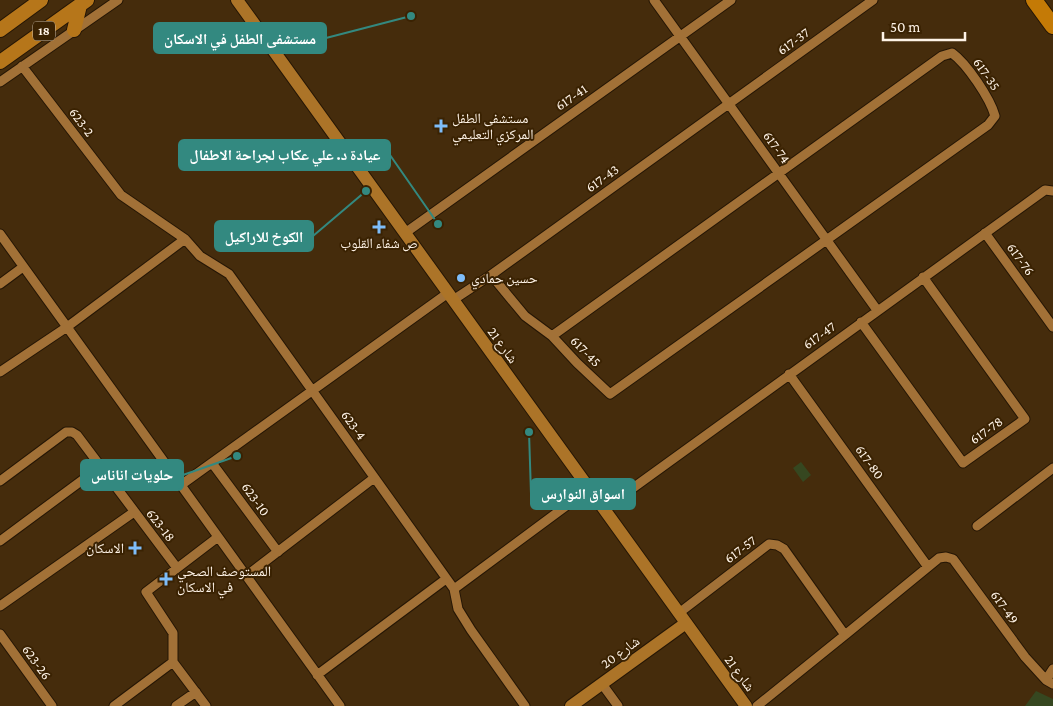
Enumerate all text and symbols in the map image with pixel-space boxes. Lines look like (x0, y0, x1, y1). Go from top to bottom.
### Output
scale bar (883, 10, 966, 42)
text: 50 m (890, 19, 920, 35)
road number: 18 (33, 22, 55, 40)
callout: مستشفى الطفل في الاسكان (154, 23, 326, 53)
street label: 617-37 (774, 24, 813, 58)
text: مستشفى الطفل في الاسكان (164, 31, 316, 51)
street label: 617-35 (970, 55, 1004, 93)
street label: 617-41 (552, 80, 590, 114)
street label: 623-2 (66, 105, 98, 140)
place label: مستشفى الطفل المركزي التعليمي (452, 110, 534, 146)
marker: مستشفى الطفل المركزي التعليمي (434, 119, 448, 133)
street label: 617-74 (760, 128, 794, 166)
callout: عيادة د. علي عكاب لجراحة الاطفال (179, 140, 390, 170)
text: عيادة د. علي عكاب لجراحة الاطفال (190, 147, 381, 167)
street label: 617-43 (582, 161, 622, 195)
callout: الكوخ للاراكيل (215, 221, 313, 251)
marker: ص شفاء القلوب (373, 221, 385, 233)
text: الكوخ للاراكيل (225, 229, 303, 246)
place label: ص شفاء القلوب (340, 235, 418, 252)
street label: 617-76 (1004, 240, 1038, 278)
place label: حسين حمادي (471, 270, 538, 290)
marker: حسين حمادي (455, 272, 467, 284)
street label: 617-47 (800, 317, 839, 352)
street label: شارع 21 (483, 324, 521, 367)
street label: 617-45 (567, 332, 605, 370)
street label: 623-4 (338, 407, 370, 443)
street label: 617-78 (966, 413, 1006, 447)
street label: 617-80 (852, 442, 888, 482)
callout: حلويات اناناس (81, 460, 183, 490)
text: حلويات اناناس (91, 467, 173, 484)
street label: 623-10 (238, 479, 274, 519)
callout: اسواق النوارس (531, 479, 635, 509)
text: اسواق النوارس (541, 486, 625, 503)
street label: 623-18 (143, 505, 179, 545)
street label: 617-57 (721, 532, 759, 566)
place label: الاسكان (86, 540, 124, 557)
marker: الاسكان (128, 541, 142, 555)
place label: المستوصف الصحي في الاسكان (177, 563, 271, 599)
marker: المستوصف الصحي في الاسكان (159, 572, 173, 586)
street label: 617-49 (988, 587, 1022, 627)
street label: شارع 20 (598, 633, 644, 673)
street label: 623-26 (19, 642, 55, 682)
street label: شارع 21 (720, 652, 758, 695)

